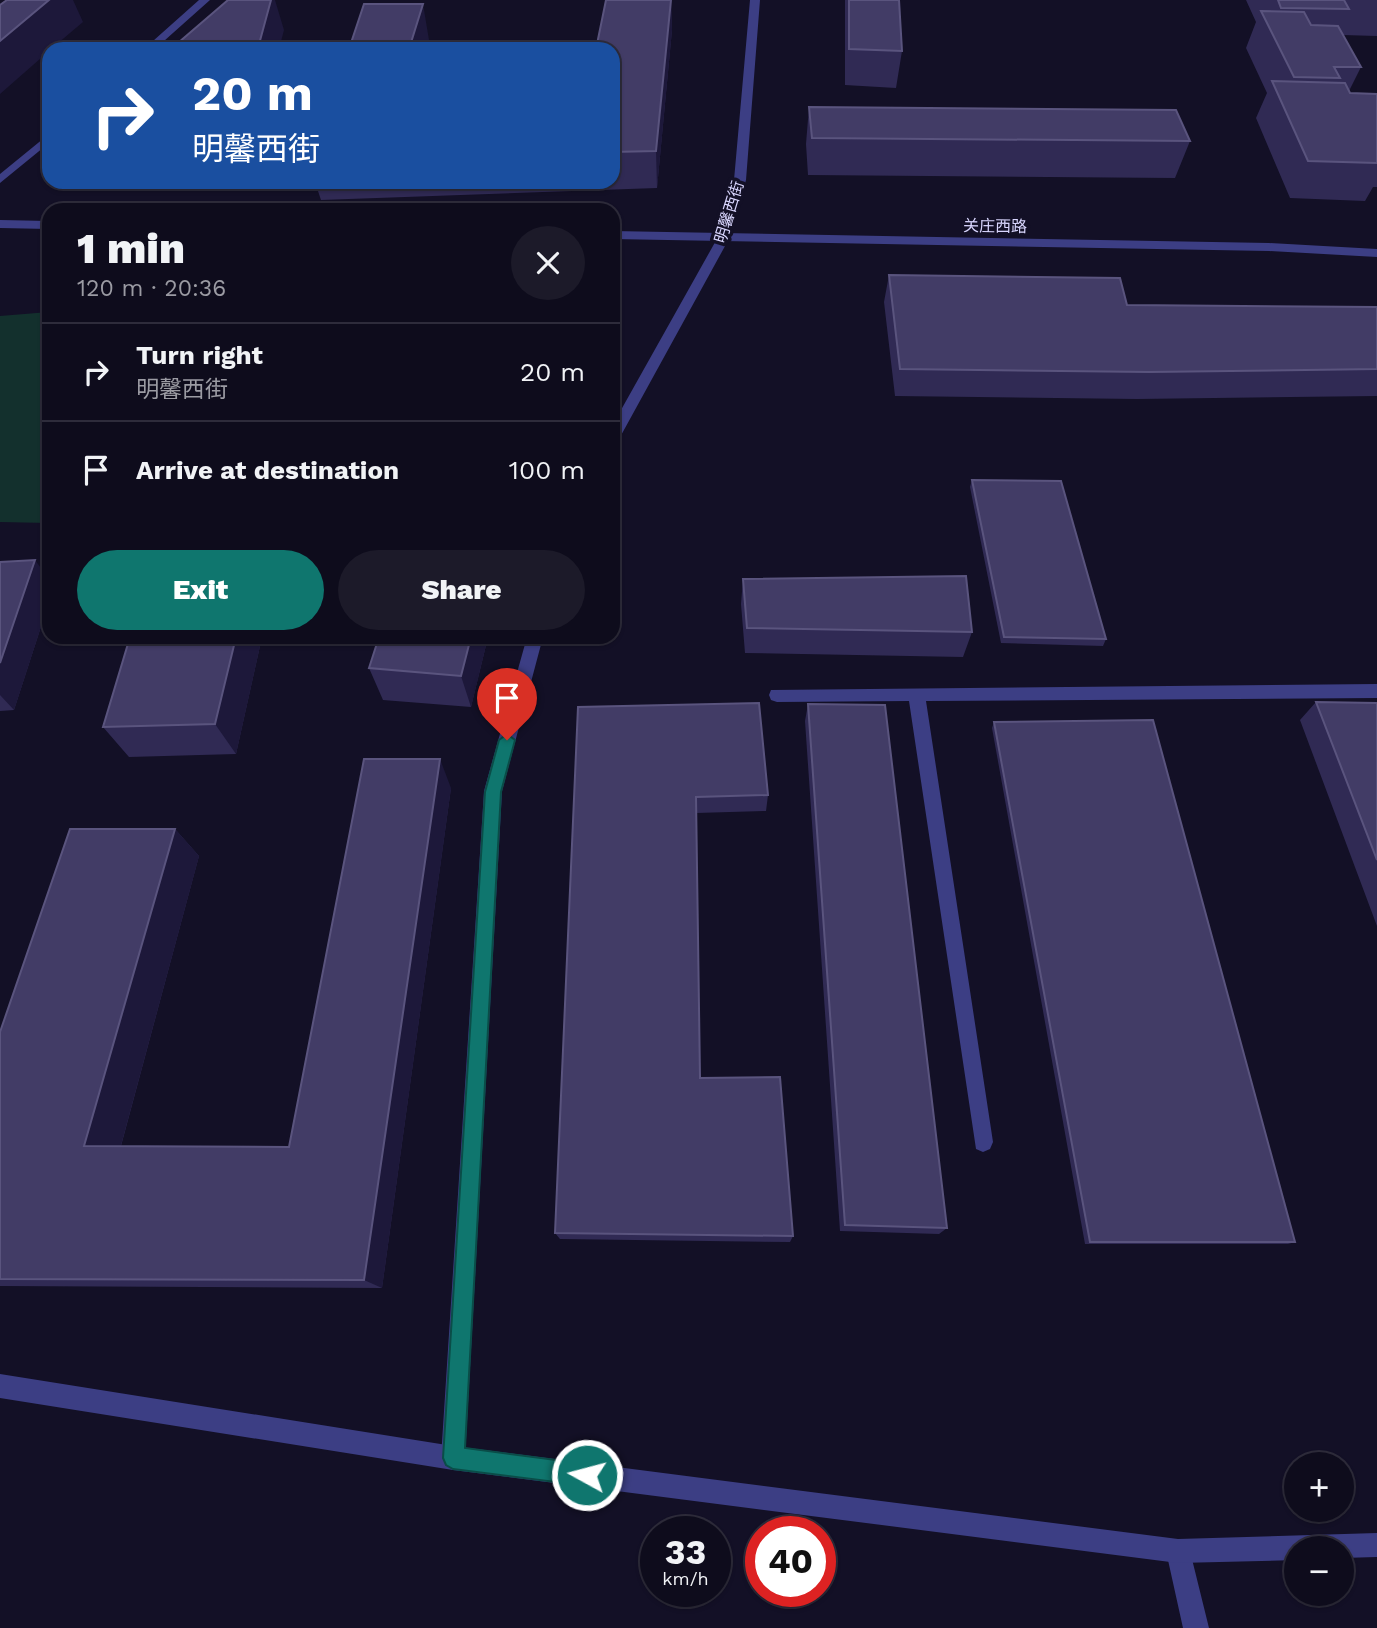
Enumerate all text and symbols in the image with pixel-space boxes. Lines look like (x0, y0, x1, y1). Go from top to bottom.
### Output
text: 20 m (192, 64, 313, 122)
icon: right (77, 70, 168, 161)
text: 明馨西街 (192, 130, 320, 168)
street label: 明馨西街 (711, 179, 747, 245)
street label: 关庄西路 (963, 216, 1027, 236)
text: 1 min (77, 224, 185, 273)
button: close (511, 226, 585, 300)
text: 120 m · 20:36 (77, 275, 226, 302)
text: Turn right (136, 340, 263, 370)
icon: right (77, 353, 115, 391)
text: 20 m (520, 357, 585, 387)
text: 明馨西街 (136, 376, 228, 403)
icon: arrive (77, 451, 115, 489)
text: Arrive at destination (136, 455, 399, 485)
text: 100 m (509, 455, 585, 485)
button: Exit (77, 550, 324, 630)
button: Share (338, 550, 585, 630)
pin (477, 668, 537, 740)
icon: arrive (488, 679, 526, 717)
position arrow (550, 1438, 624, 1512)
map controls (1284, 1452, 1354, 1606)
button: + (1284, 1452, 1354, 1522)
speed limit sign: 40 (745, 1516, 836, 1607)
text: 33 (665, 1531, 706, 1573)
button: − (1284, 1536, 1354, 1606)
text: km/h (662, 1568, 709, 1589)

